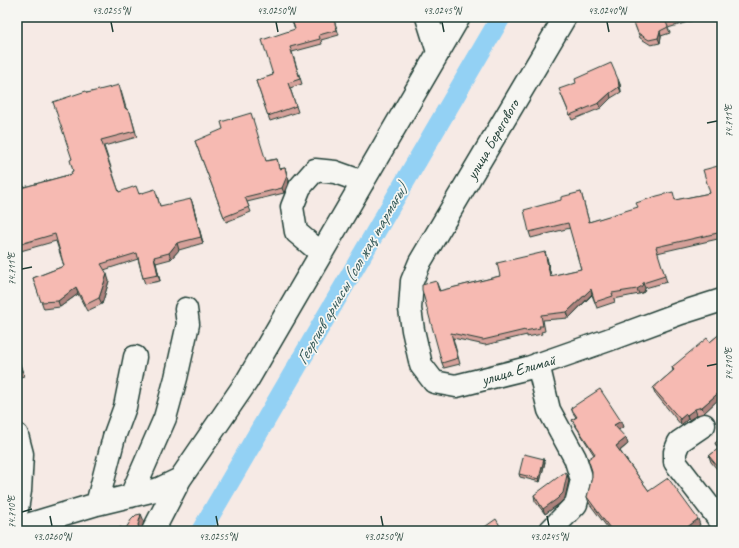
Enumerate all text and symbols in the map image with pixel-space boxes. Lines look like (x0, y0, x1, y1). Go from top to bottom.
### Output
text: 43.0255°N (92, 4, 132, 17)
text: 43.0250°N (257, 4, 297, 17)
text: 43.0245°N (423, 4, 463, 17)
text: 43.0240°N (588, 4, 628, 17)
street label: улица Берегового (461, 94, 525, 184)
text: 74.711°E (722, 103, 735, 137)
water label: Георгиев арнасы (сол жақ тармағы) (291, 177, 413, 368)
text: 74.711°E (5, 251, 18, 285)
text: 74.710°E (722, 346, 735, 380)
street label: улица Елимай (478, 350, 559, 390)
text: 74.710°E (5, 494, 18, 528)
text: 43.0260°N (33, 530, 73, 543)
text: 43.0255°N (199, 530, 239, 543)
text: 43.0250°N (364, 530, 404, 543)
text: 43.0245°N (530, 530, 570, 543)

